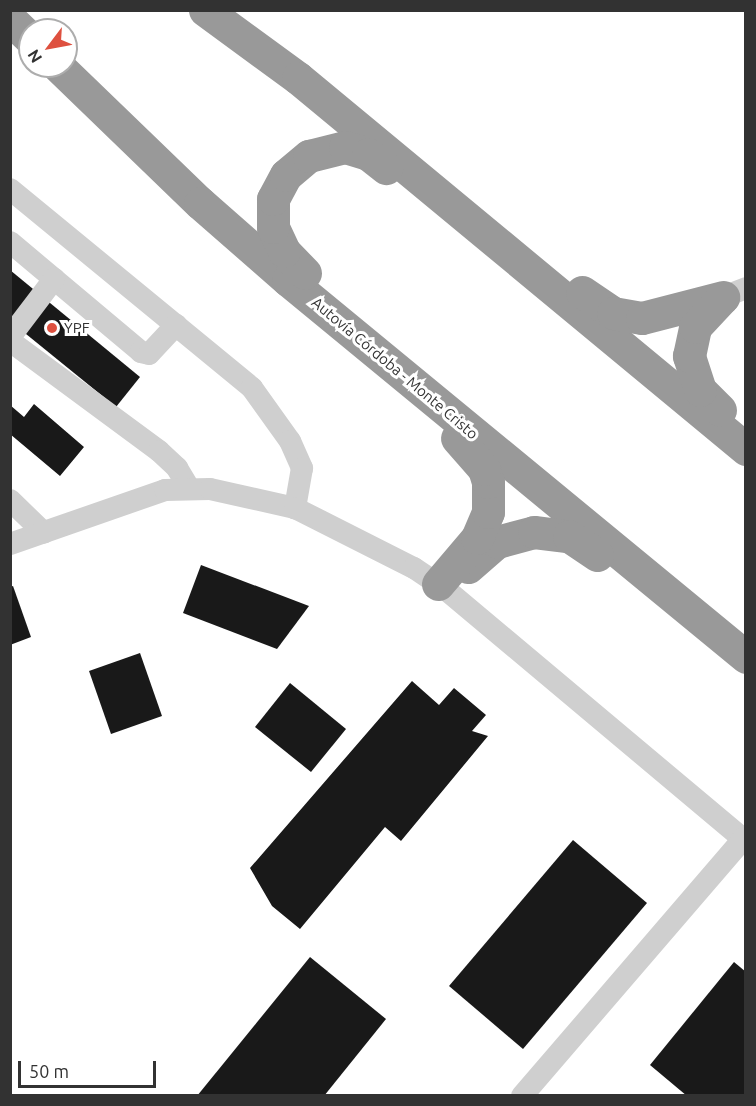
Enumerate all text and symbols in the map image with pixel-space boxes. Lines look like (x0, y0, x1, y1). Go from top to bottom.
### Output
north arrow (18, 18, 78, 78)
text: N (24, 47, 45, 66)
street label: Autovía Córdoba - Monte Cristo (308, 293, 482, 443)
place label: YPF (64, 319, 90, 337)
marker: YPF (45, 321, 59, 335)
scale bar (21, 1049, 159, 1087)
text: 50 m (29, 1061, 69, 1081)

